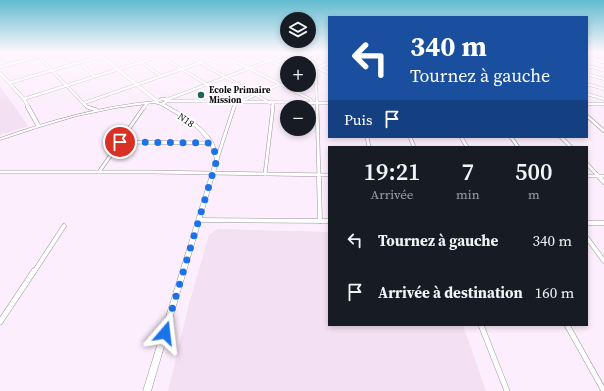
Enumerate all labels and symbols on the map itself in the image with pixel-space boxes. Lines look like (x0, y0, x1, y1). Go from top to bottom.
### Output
place label: Ecole Primaire Mission (209, 84, 271, 106)
marker: Ecole Primaire Mission (196, 90, 206, 100)
street label: N18 (175, 110, 197, 130)
pin (103, 125, 137, 159)
position arrow (144, 312, 186, 354)

